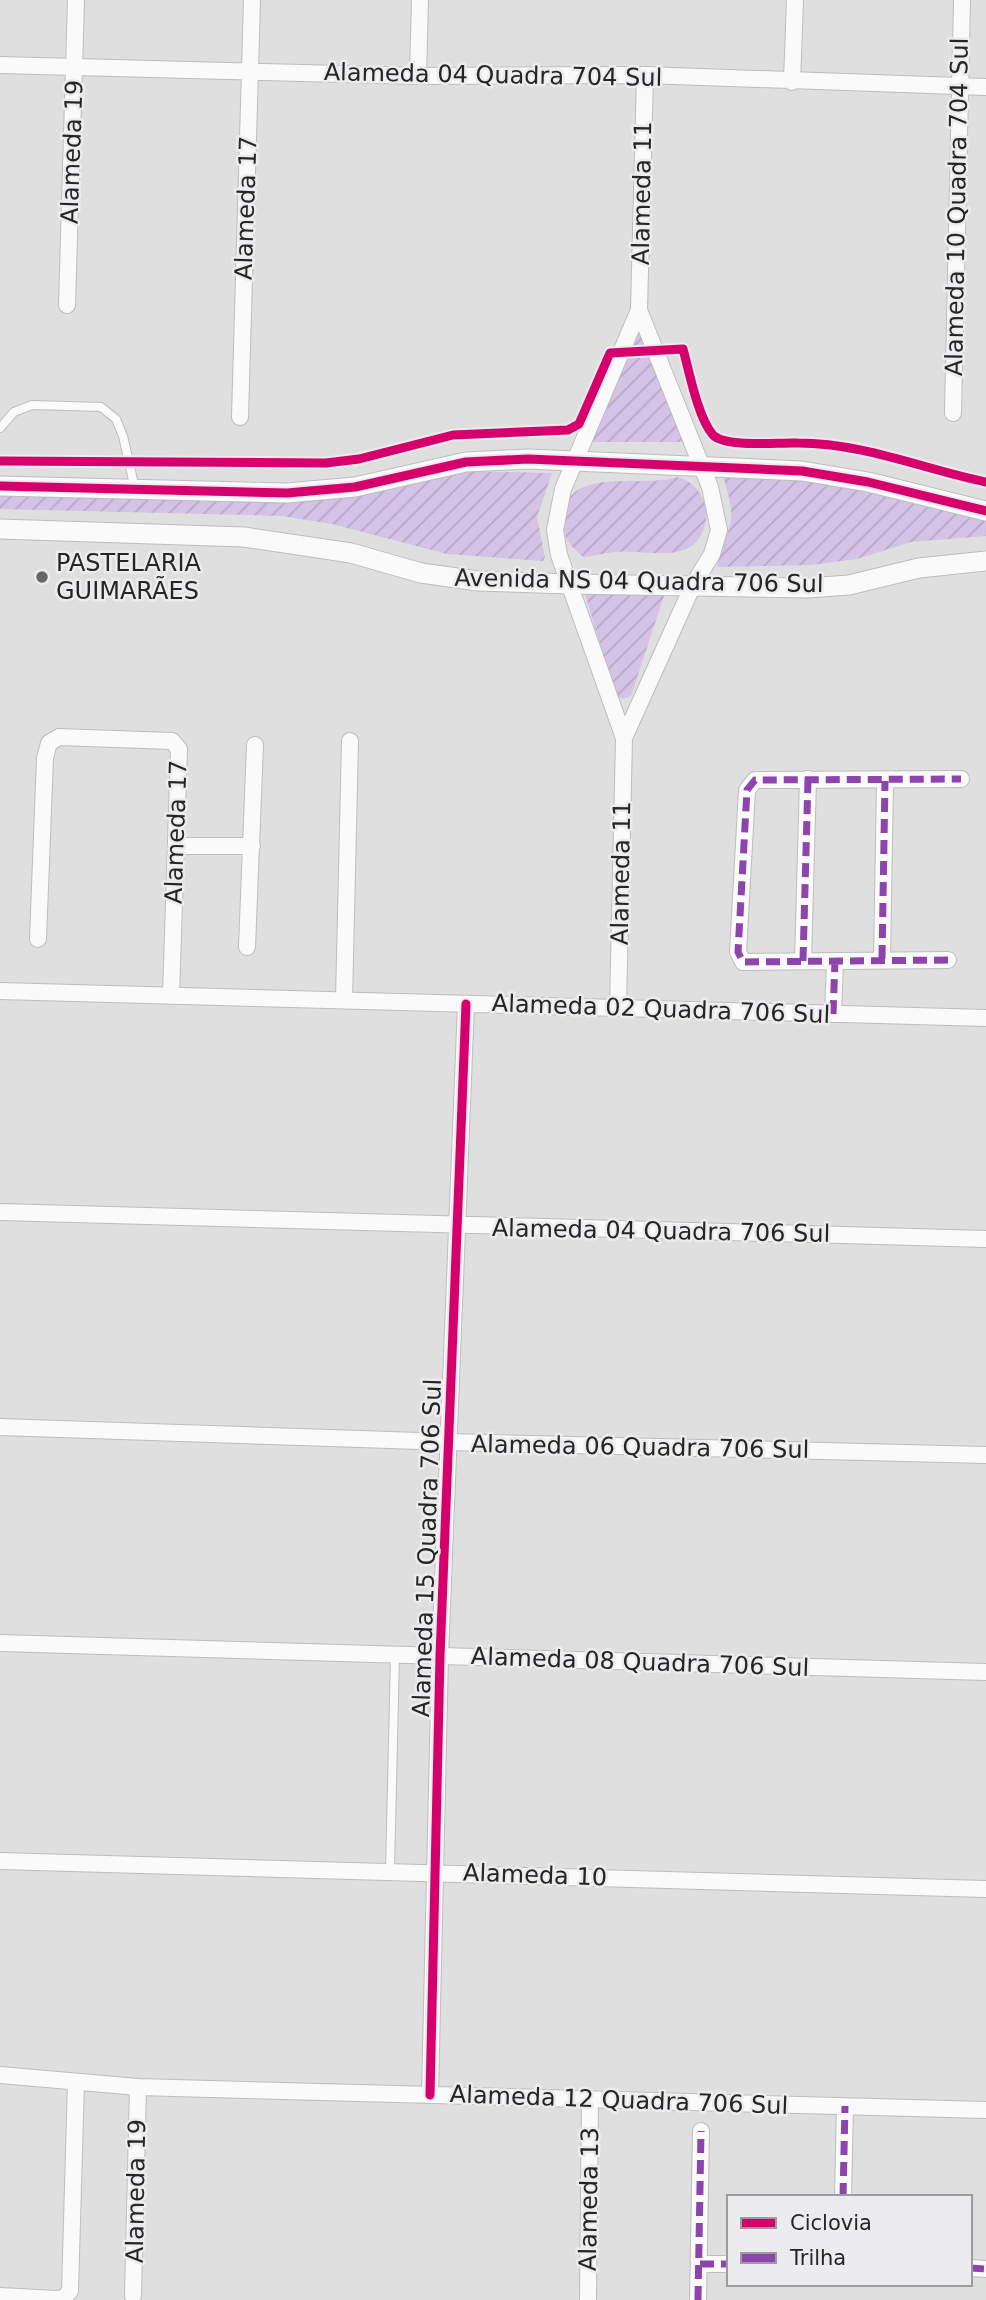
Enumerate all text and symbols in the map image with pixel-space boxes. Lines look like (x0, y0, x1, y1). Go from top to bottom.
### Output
street label: Alameda 10 Quadra 704 Sul (940, 38, 974, 376)
street label: Alameda 04 Quadra 704 Sul (324, 58, 662, 92)
street label: Alameda 19 (55, 80, 89, 224)
street label: Alameda 11 (627, 121, 657, 265)
street label: Alameda 17 (229, 136, 263, 280)
place label: PASTELARIA GUIMARÃES (56, 549, 202, 605)
street label: Avenida NS 04 Quadra 706 Sul (454, 564, 824, 598)
marker: PASTELARIA GUIMARÃES (34, 569, 50, 585)
street label: Alameda 17 (159, 760, 193, 904)
street label: Alameda 11 (606, 801, 636, 945)
street label: Alameda 02 Quadra 706 Sul (491, 989, 831, 1029)
street label: Alameda 04 Quadra 706 Sul (492, 1214, 830, 1248)
street label: Alameda 15 Quadra 706 Sul (407, 1378, 447, 1718)
street label: Alameda 06 Quadra 706 Sul (471, 1430, 809, 1464)
street label: Alameda 08 Quadra 706 Sul (470, 1642, 810, 1682)
street label: Alameda 10 (463, 1858, 607, 1892)
street label: Alameda 12 Quadra 706 Sul (449, 2080, 789, 2120)
street label: Alameda 19 (121, 2119, 151, 2263)
street label: Alameda 13 (574, 2127, 604, 2271)
legend (727, 2195, 972, 2286)
text: Ciclovia (790, 2211, 872, 2235)
text: Trilha (789, 2246, 846, 2270)

